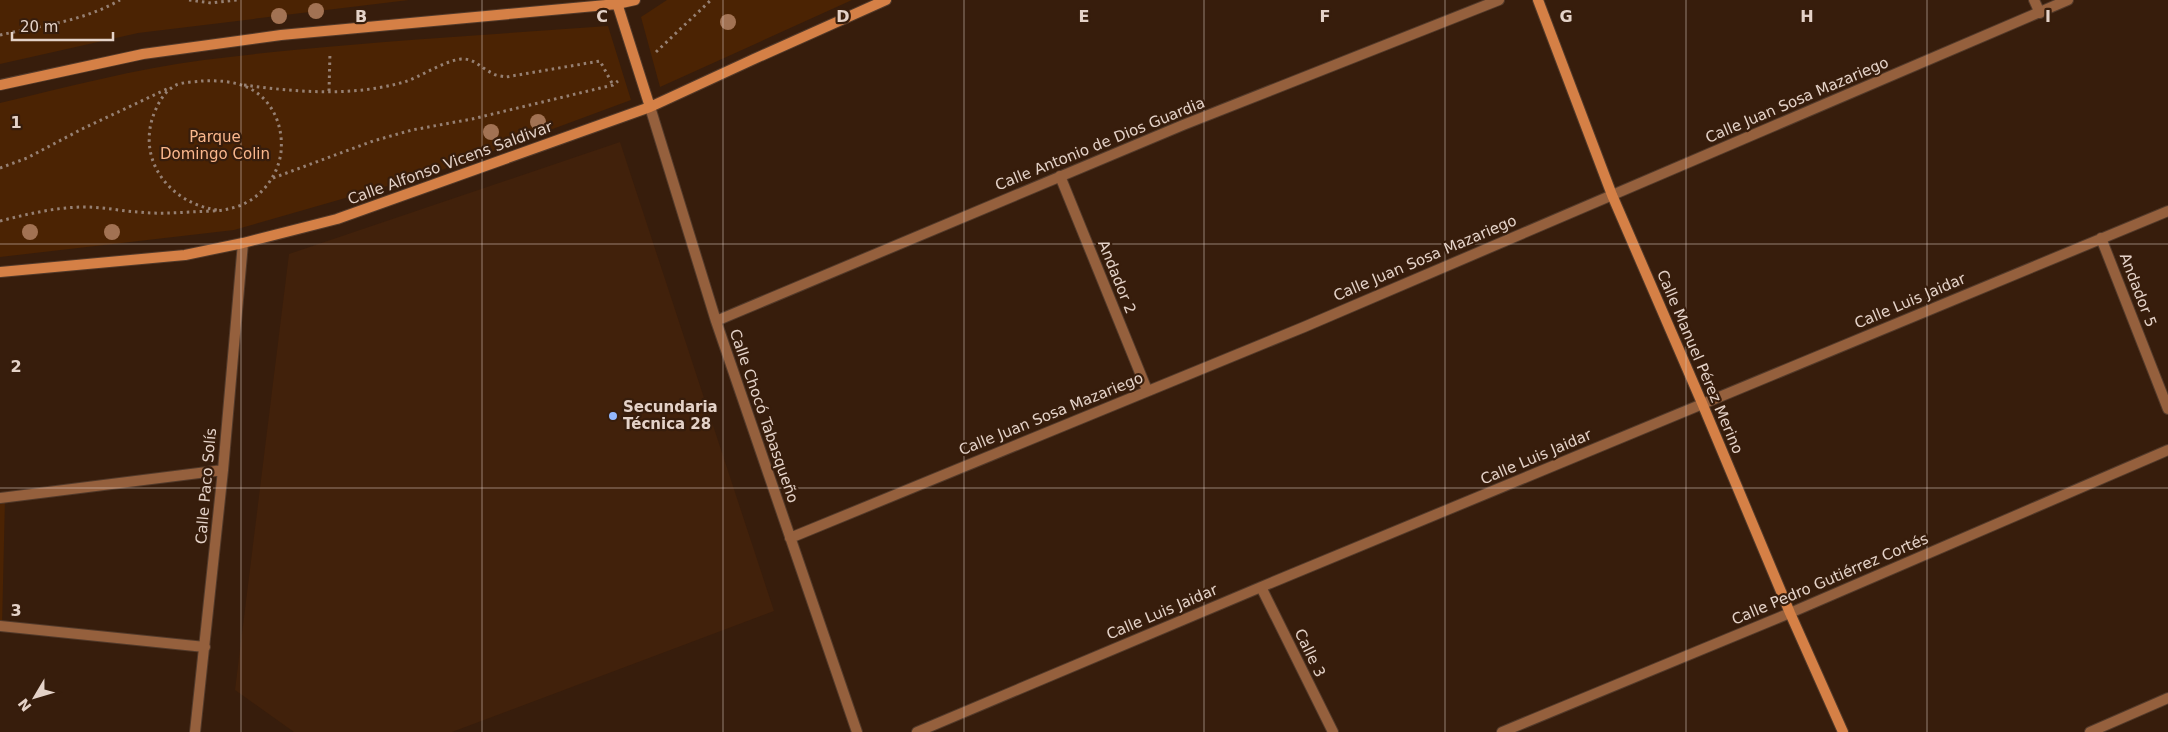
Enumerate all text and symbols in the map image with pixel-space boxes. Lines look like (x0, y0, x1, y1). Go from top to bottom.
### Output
text: B (355, 7, 367, 26)
text: C (596, 7, 608, 26)
text: D (836, 7, 850, 26)
text: E (1079, 7, 1089, 26)
text: F (1320, 7, 1330, 26)
text: G (1559, 7, 1573, 26)
text: H (1800, 7, 1814, 26)
text: I (2045, 7, 2051, 26)
scale bar (12, 10, 114, 42)
text: 20 m (20, 18, 58, 36)
street label: Calle Juan Sosa Mazariego (1703, 53, 1891, 147)
street label: Calle Antonio de Dios Guardia (993, 94, 1207, 194)
text: 1 (10, 113, 22, 132)
street label: Calle Alfonso Vicens Saldivar (345, 117, 556, 209)
park label: Parque Domingo Colin (160, 128, 270, 163)
street label: Calle Juan Sosa Mazariego (1331, 211, 1519, 305)
street label: Andador 2 (1094, 238, 1140, 316)
street label: Andador 5 (2116, 251, 2160, 329)
street label: Calle Manuel Pérez Merino (1653, 267, 1747, 457)
street label: Calle Luis Jaidar (1852, 269, 1969, 333)
street label: Calle Chocó Tabasqueño (726, 327, 802, 505)
text: 2 (10, 357, 22, 376)
street label: Calle Juan Sosa Mazariego (956, 369, 1146, 459)
place label: Secundaria Técnica 28 (623, 398, 718, 433)
marker: Secundaria Técnica 28 (607, 410, 619, 422)
street label: Calle Luis Jaidar (1478, 425, 1595, 489)
street label: Calle Paco Solís (192, 427, 220, 545)
street label: Calle Pedro Gutiérrez Cortés (1729, 529, 1931, 629)
street label: Calle Luis Jaidar (1104, 580, 1221, 644)
text: 3 (10, 601, 22, 620)
street label: Calle 3 (1291, 626, 1329, 680)
north arrow (10, 672, 60, 722)
text: N (15, 695, 35, 715)

